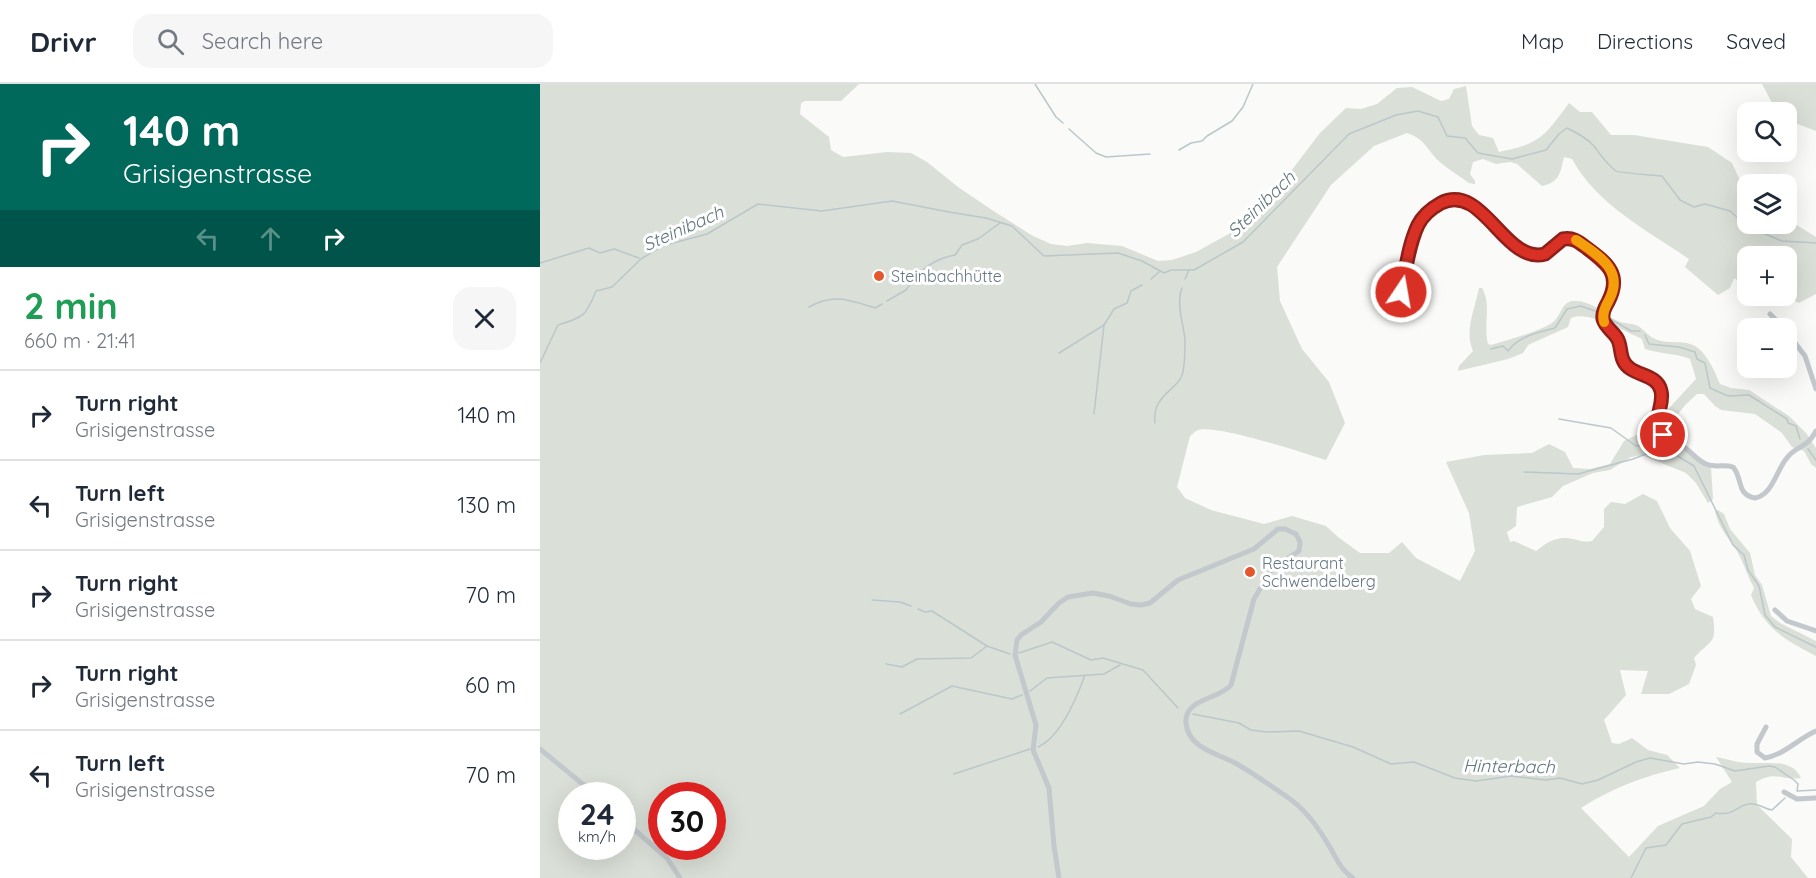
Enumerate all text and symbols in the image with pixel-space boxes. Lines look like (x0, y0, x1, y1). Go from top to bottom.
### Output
search box (133, 14, 553, 68)
text: Drivr (30, 24, 97, 59)
icon: search (154, 25, 187, 58)
text: Search here (202, 27, 323, 55)
text: Map (1521, 28, 1564, 54)
text: Directions (1597, 28, 1693, 54)
text: Saved (1726, 28, 1786, 54)
map controls (1737, 102, 1797, 378)
button: search (1737, 102, 1797, 162)
text: 140 m (123, 104, 240, 157)
icon: right (24, 108, 102, 186)
text: Grisigenstrasse (123, 156, 312, 190)
water label: Steinibach (1222, 165, 1300, 242)
button: layers (1737, 174, 1797, 234)
water label: Steinibach (639, 200, 728, 256)
icon: left (191, 222, 224, 255)
icon: ahead (254, 222, 287, 255)
icon: right (317, 222, 350, 255)
button: + (1737, 246, 1797, 306)
position arrow (1369, 260, 1433, 324)
place label: Steinbachhütte (891, 266, 1002, 286)
marker: Steinbachhütte (872, 269, 886, 283)
text: 2 min (24, 283, 118, 328)
button: close (453, 287, 516, 350)
button: − (1737, 318, 1797, 378)
text: 660 m · 21:41 (24, 328, 136, 353)
text: Turn right (75, 389, 179, 417)
icon: right (24, 399, 57, 432)
text: 140 m (457, 401, 516, 429)
pin (1637, 409, 1688, 460)
text: Grisigenstrasse (75, 417, 215, 442)
icon: arrive (1646, 418, 1679, 451)
text: Turn left (75, 479, 165, 507)
icon: left (24, 489, 57, 522)
text: 130 m (457, 491, 516, 519)
text: Grisigenstrasse (75, 507, 215, 532)
place label: Restaurant Schwendelberg (1262, 553, 1376, 591)
marker: Restaurant Schwendelberg (1243, 565, 1257, 579)
text: Turn right (75, 569, 179, 597)
icon: right (24, 579, 57, 612)
text: 70 m (466, 581, 516, 609)
text: Grisigenstrasse (75, 597, 215, 622)
text: Turn right (75, 659, 179, 687)
icon: right (24, 669, 57, 702)
text: 60 m (465, 671, 516, 699)
text: Grisigenstrasse (75, 687, 215, 712)
text: Turn left (75, 749, 165, 777)
water label: Hinterbach (1463, 754, 1556, 778)
icon: left (24, 759, 57, 792)
text: 70 m (466, 761, 516, 789)
text: Grisigenstrasse (75, 777, 215, 802)
speed limit sign: 30 (648, 782, 726, 860)
text: 24 (580, 795, 614, 833)
text: km/h (578, 827, 616, 846)

